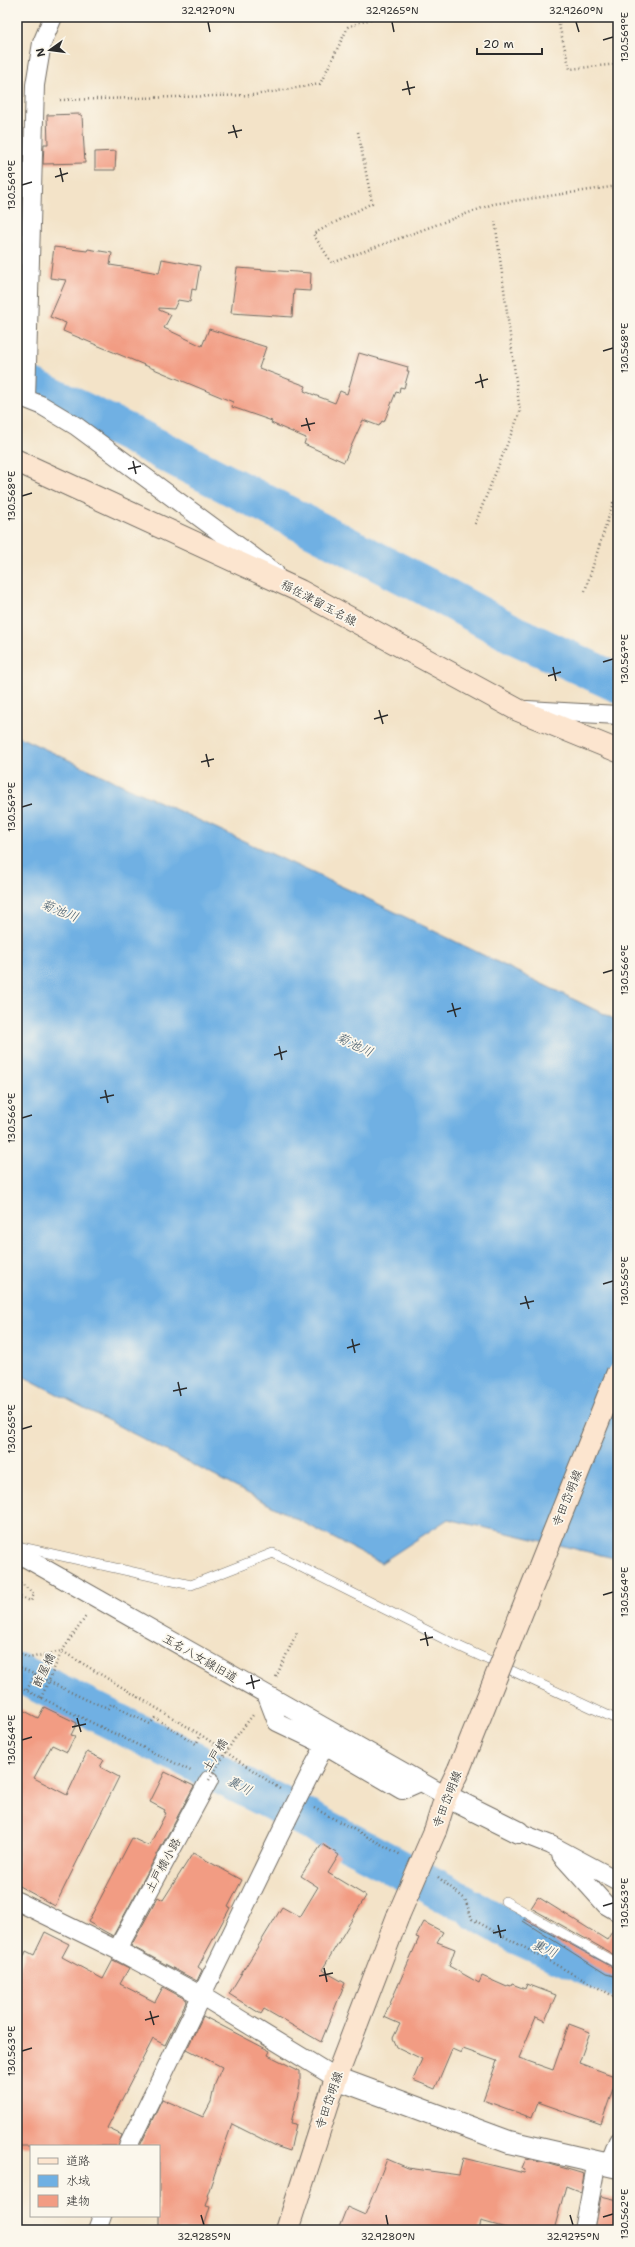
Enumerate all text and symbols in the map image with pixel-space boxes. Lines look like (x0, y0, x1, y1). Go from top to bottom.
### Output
text: 32.9270°N (181, 4, 235, 17)
text: 32.9265°N (365, 4, 419, 17)
text: 32.9260°N (549, 4, 603, 17)
text: 130.569°E (618, 12, 631, 62)
north arrow (30, 30, 70, 70)
scale bar (477, 30, 542, 56)
text: 20 m (483, 36, 514, 52)
text: N (32, 46, 49, 58)
text: 130.569°E (5, 160, 18, 210)
text: 130.568°E (618, 323, 631, 373)
text: 130.568°E (5, 471, 18, 521)
street label: 稲佐津留玉名線 (278, 576, 360, 630)
text: 130.567°E (618, 634, 631, 684)
text: 130.567°E (5, 782, 18, 832)
water label: 菊池川 (39, 895, 81, 926)
text: 130.566°E (618, 945, 631, 995)
water label: 菊池川 (334, 1028, 376, 1061)
text: 130.566°E (5, 1093, 18, 1143)
text: 130.565°E (618, 1256, 631, 1306)
text: 130.565°E (5, 1404, 18, 1454)
street label: 寺田岱明線 (548, 1467, 586, 1529)
text: 130.564°E (618, 1567, 631, 1617)
street label: 玉名八女線旧道 (160, 1630, 240, 1686)
street label: 酢屋橋 (29, 1650, 59, 1690)
text: 130.564°E (5, 1715, 18, 1765)
street label: 土戸橋 (199, 1735, 231, 1775)
street label: 寺田岱明線 (429, 1768, 465, 1830)
water label: 裏川 (224, 1772, 255, 1799)
street label: 土戸橋小路 (141, 1835, 185, 1895)
text: 130.563°E (618, 1878, 631, 1928)
water label: 裏川 (529, 1935, 560, 1962)
text: 130.563°E (5, 2026, 18, 2076)
street label: 寺田岱明線 (312, 2069, 346, 2131)
legend (30, 2145, 160, 2217)
text: 道路 (66, 2153, 90, 2169)
text: 水域 (66, 2173, 90, 2189)
text: 130.562°E (618, 2189, 631, 2239)
text: 建物 (66, 2193, 90, 2209)
text: 32.9285°N (177, 2230, 231, 2243)
text: 32.9280°N (361, 2230, 415, 2243)
text: 32.9275°N (546, 2230, 600, 2243)

